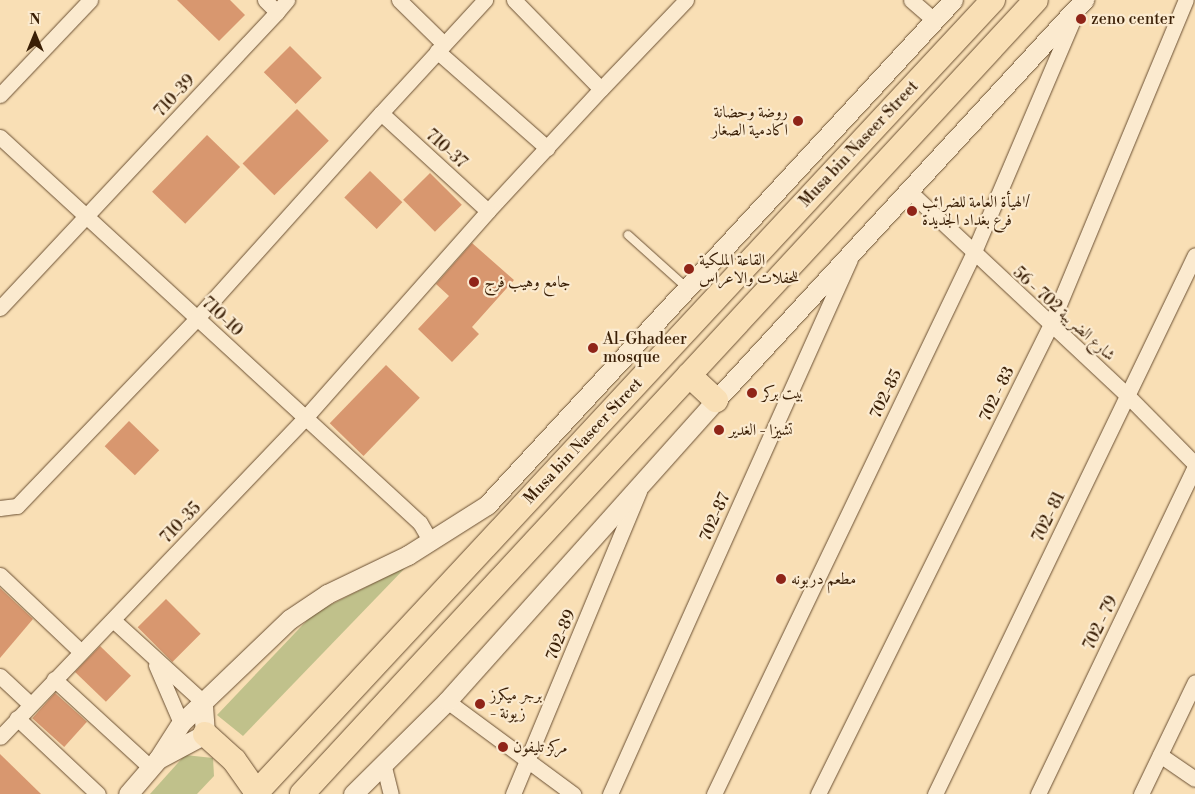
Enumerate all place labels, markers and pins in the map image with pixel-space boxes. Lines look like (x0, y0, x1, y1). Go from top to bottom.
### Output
place label: zeno center (1091, 9, 1175, 29)
marker: zeno center (1075, 13, 1087, 25)
place label: روضة وحضانة اكادمية الصغار (712, 102, 788, 140)
marker: روضة وحضانة اكادمية الصغار (792, 115, 804, 127)
place label: الهيأة العامة للضرائب/ فرع بغداد الجديدة (922, 192, 1029, 230)
marker: الهيأة العامة للضرائب/ فرع بغداد الجديدة (906, 205, 918, 217)
place label: القاعة الملكية للحفلات والاعراس (699, 250, 799, 288)
marker: القاعة الملكية للحفلات والاعراس (683, 263, 695, 275)
place label: جامع وهيب فرج (484, 272, 571, 292)
marker: جامع وهيب فرج (468, 276, 480, 288)
place label: Al-Ghadeer mosque (603, 329, 687, 367)
marker: Al-Ghadeer mosque (587, 342, 599, 354)
place label: بيت بركر (762, 383, 803, 403)
marker: بيت بركر (746, 387, 758, 399)
place label: تشيزا - الغدير (729, 420, 793, 440)
marker: تشيزا - الغدير (713, 424, 725, 436)
place label: مطعم دربونه (791, 569, 856, 589)
marker: مطعم دربونه (775, 573, 787, 585)
place label: برجر ميكرز - زيونة (490, 685, 542, 723)
marker: برجر ميكرز - زيونة (474, 698, 486, 710)
place label: مركز تليفون (513, 737, 567, 757)
marker: مركز تليفون (497, 741, 509, 753)

